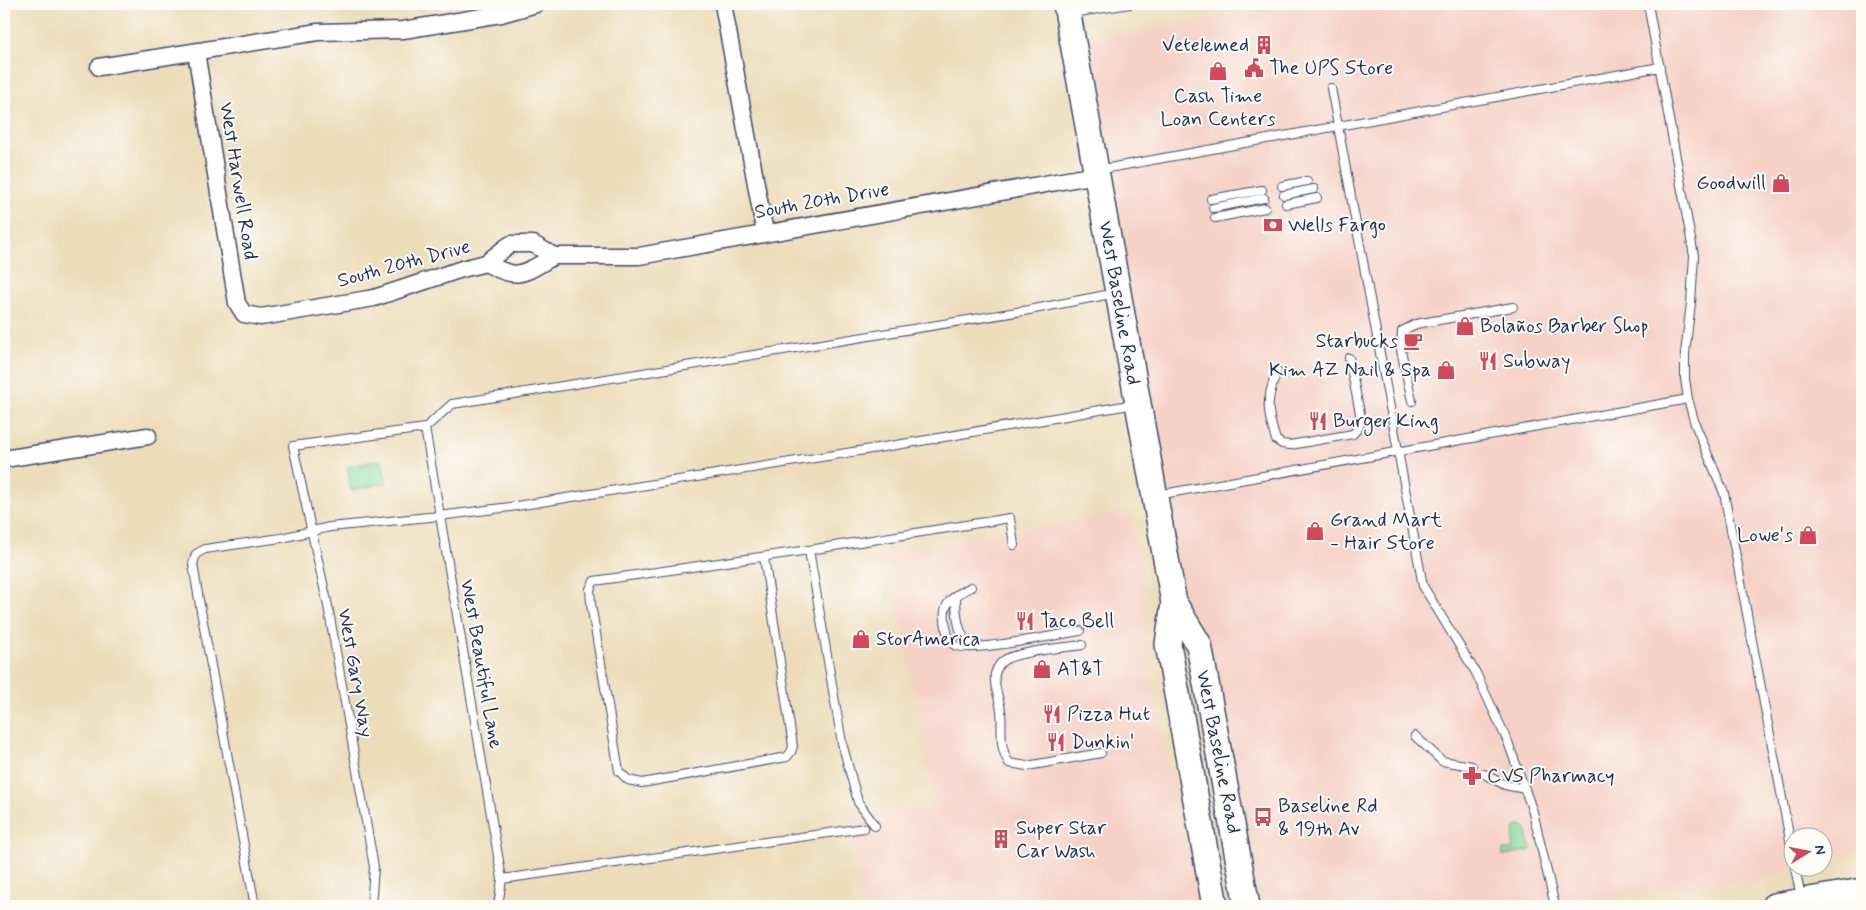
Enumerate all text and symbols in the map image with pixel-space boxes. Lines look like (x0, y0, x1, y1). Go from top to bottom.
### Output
place label: Vetelemed (1162, 32, 1249, 59)
building icon: Vetelemed (1253, 34, 1275, 56)
place label: The UPS Store (1269, 55, 1393, 82)
public building icon: The UPS Store (1243, 57, 1265, 79)
shop icon: Cash Time Loan Centers (1207, 60, 1229, 82)
place label: Cash Time Loan Centers (1161, 83, 1276, 133)
street label: West Harwell Road (212, 100, 264, 262)
place label: Goodwill (1696, 170, 1766, 197)
shop icon: Goodwill (1770, 172, 1792, 194)
street label: South 20th Drive (753, 176, 891, 226)
place label: Wells Fargo (1288, 212, 1386, 239)
bank icon: Wells Fargo (1262, 214, 1284, 236)
street label: West Baseline Road (1091, 219, 1147, 387)
street label: South 20th Drive (335, 233, 473, 295)
place label: Bolaños Barber Shop (1480, 313, 1648, 340)
shop icon: Bolaños Barber Shop (1454, 315, 1476, 337)
place label: Starbucks (1316, 328, 1398, 355)
cafe icon: Starbucks (1402, 330, 1424, 352)
place label: Subway (1503, 348, 1570, 375)
restaurant icon: Subway (1477, 350, 1499, 372)
place label: Kim AZ Nail & Spa (1269, 357, 1431, 384)
shop icon: Kim AZ Nail & Spa (1435, 359, 1457, 381)
place label: Burger King (1333, 408, 1439, 436)
restaurant icon: Burger King (1307, 410, 1329, 432)
place label: Grand Mart - Hair Store (1330, 507, 1442, 557)
shop icon: Grand Mart - Hair Store (1304, 520, 1326, 542)
place label: Lowe's (1737, 522, 1793, 549)
shop icon: Lowe's (1797, 524, 1819, 546)
street label: West Beautiful Lane (453, 577, 509, 751)
street label: West Gary Way (330, 606, 380, 740)
place label: Taco Bell (1040, 608, 1114, 635)
restaurant icon: Taco Bell (1014, 610, 1036, 632)
place label: StorAmerica (876, 626, 980, 653)
shop icon: StorAmerica (850, 628, 872, 650)
place label: AT&T (1057, 656, 1104, 683)
shop icon: AT&T (1031, 658, 1053, 680)
street label: West Baseline Road (1189, 668, 1247, 836)
place label: Pizza Hut (1067, 701, 1150, 728)
restaurant icon: Pizza Hut (1041, 703, 1063, 725)
place label: Dunkin' (1071, 729, 1134, 756)
restaurant icon: Dunkin' (1045, 731, 1067, 753)
place label: CVS Pharmacy (1487, 763, 1615, 790)
pharmacy icon: CVS Pharmacy (1461, 765, 1483, 787)
place label: Baseline Rd & 19th Av (1278, 793, 1378, 843)
bus stop icon: Baseline Rd & 19th Av (1252, 806, 1274, 828)
place label: Super Star Car Wash (1016, 815, 1107, 865)
building icon: Super Star Car Wash (990, 828, 1012, 850)
north arrow (1784, 828, 1834, 878)
text: N (1810, 844, 1829, 856)

